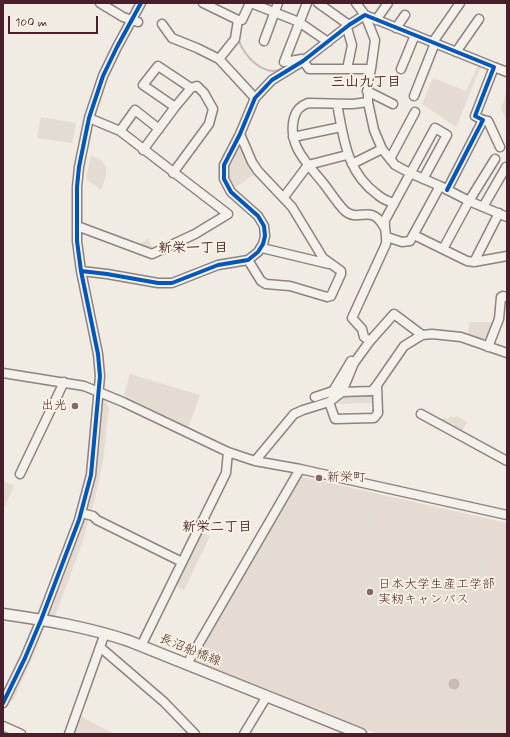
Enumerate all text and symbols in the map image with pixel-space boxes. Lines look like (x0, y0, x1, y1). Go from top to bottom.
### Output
scale bar (10, 8, 100, 34)
text: 100 m (15, 15, 47, 31)
district label: 三山九丁目 (331, 75, 401, 91)
district label: 新栄一丁目 (158, 241, 228, 257)
place label: 出光 (41, 398, 67, 414)
marker: 出光 (70, 401, 80, 411)
place label: 新栄町 (327, 470, 366, 486)
marker: 新栄町 (314, 473, 324, 483)
district label: 新栄二丁目 (182, 520, 252, 536)
place label: 日本大学生産工学部 実籾キャンパス (378, 577, 495, 608)
marker: 日本大学生産工学部 実籾キャンパス (365, 587, 375, 597)
street label: 長沼船橋線 (157, 632, 223, 670)

